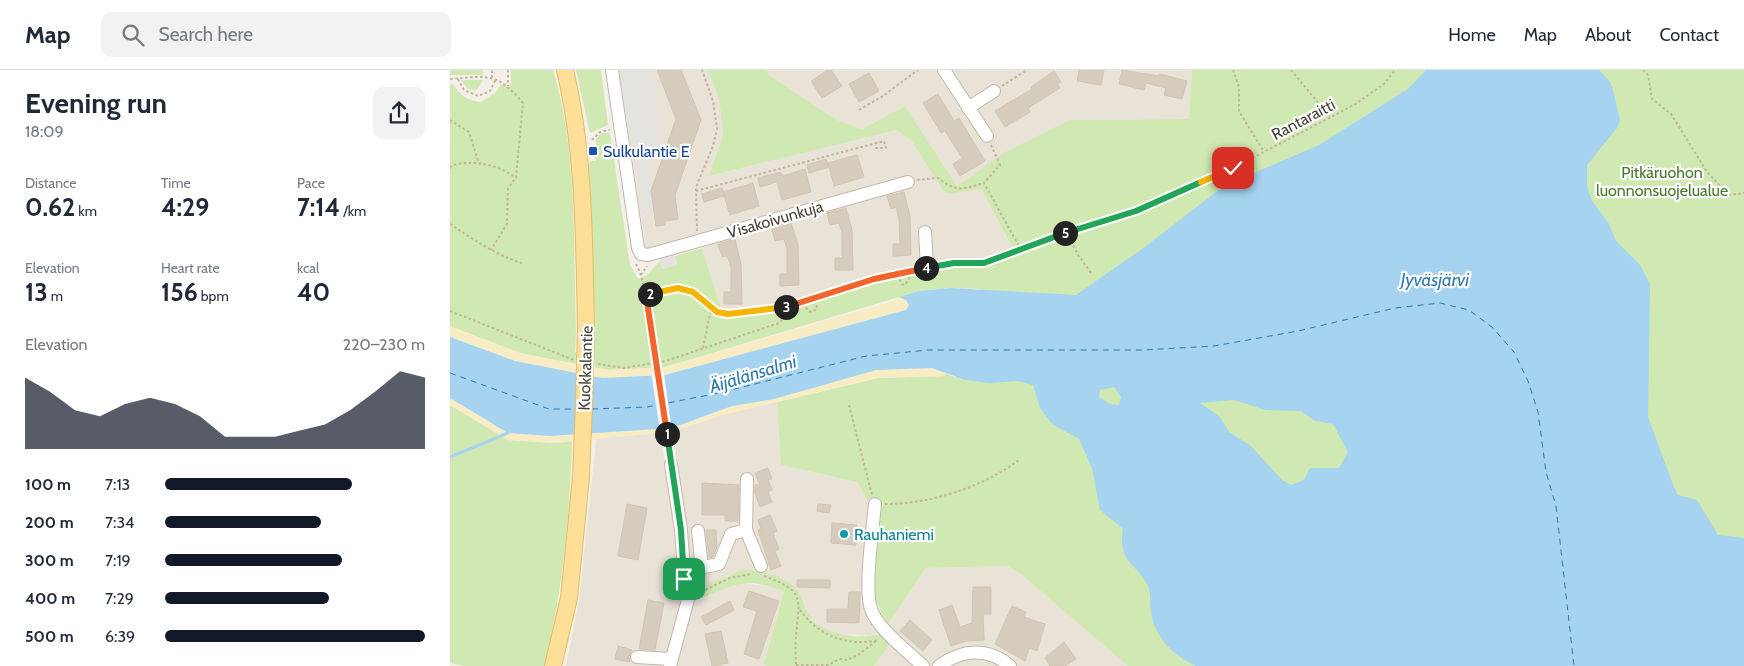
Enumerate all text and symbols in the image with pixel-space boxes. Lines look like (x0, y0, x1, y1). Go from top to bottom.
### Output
search box (101, 12, 451, 57)
text: Map (25, 20, 71, 49)
icon: search (119, 21, 147, 49)
text: Search here (159, 23, 253, 46)
text: Home (1448, 24, 1496, 46)
text: Map (1524, 24, 1557, 46)
text: About (1585, 24, 1631, 46)
text: Contact (1659, 24, 1719, 46)
text: Evening run (25, 86, 167, 120)
button: share (373, 87, 425, 139)
street label: Rantaraitti (1268, 95, 1338, 144)
text: 18:09 (25, 122, 64, 141)
place label: Sulkulantie E (603, 142, 690, 161)
marker: Sulkulantie E (587, 145, 599, 157)
pin (1212, 147, 1254, 189)
icon: check (1219, 154, 1247, 182)
park label: Pitkäruohon luonnonsuojelualue (1596, 163, 1728, 200)
text: Distance (25, 174, 77, 192)
text: Time (161, 174, 191, 192)
text: Pace (297, 174, 325, 192)
text: 0.62 (25, 192, 75, 222)
text: 4:29 (161, 192, 209, 222)
text: 7:14 (297, 192, 340, 222)
street label: Visakoivunkuja (725, 197, 826, 242)
text: km (75, 202, 97, 220)
text: /km (340, 202, 366, 220)
pin: 5 (1052, 220, 1078, 246)
text: 5 (1062, 224, 1069, 242)
pin: 4 (914, 256, 938, 280)
text: Elevation (25, 259, 80, 277)
text: Heart rate (161, 259, 220, 277)
text: kcal (297, 259, 319, 277)
text: 4 (922, 259, 931, 277)
water label: Jyväsjärvi (1399, 269, 1470, 291)
text: 13 (25, 277, 48, 307)
text: 156 (161, 277, 198, 307)
text: 40 (297, 277, 330, 307)
pin: 2 (638, 282, 662, 306)
text: 2 (647, 285, 654, 303)
text: m (48, 287, 63, 305)
text: bpm (198, 287, 229, 305)
pin: 3 (774, 294, 798, 320)
text: 3 (783, 298, 790, 316)
street label: Kuokkalantie (575, 325, 596, 411)
text: Elevation (25, 335, 88, 354)
text: 220–230 m (343, 335, 425, 354)
water label: Äijälänsalmi (706, 350, 800, 398)
pin: 1 (654, 422, 680, 446)
text: 1 (665, 425, 670, 443)
text: 100 m (25, 475, 71, 494)
text: 7:13 (105, 475, 130, 494)
text: 200 m (25, 513, 74, 532)
text: 7:34 (105, 513, 134, 532)
place label: Rauhaniemi (854, 525, 934, 544)
marker: Rauhaniemi (838, 528, 850, 540)
text: 300 m (25, 551, 74, 570)
text: 7:19 (105, 551, 131, 570)
pin (663, 558, 705, 600)
icon: arrive (670, 565, 698, 593)
text: 400 m (25, 589, 75, 608)
text: 7:29 (105, 589, 134, 608)
text: 500 m (25, 627, 74, 646)
text: 6:39 (105, 627, 135, 646)

